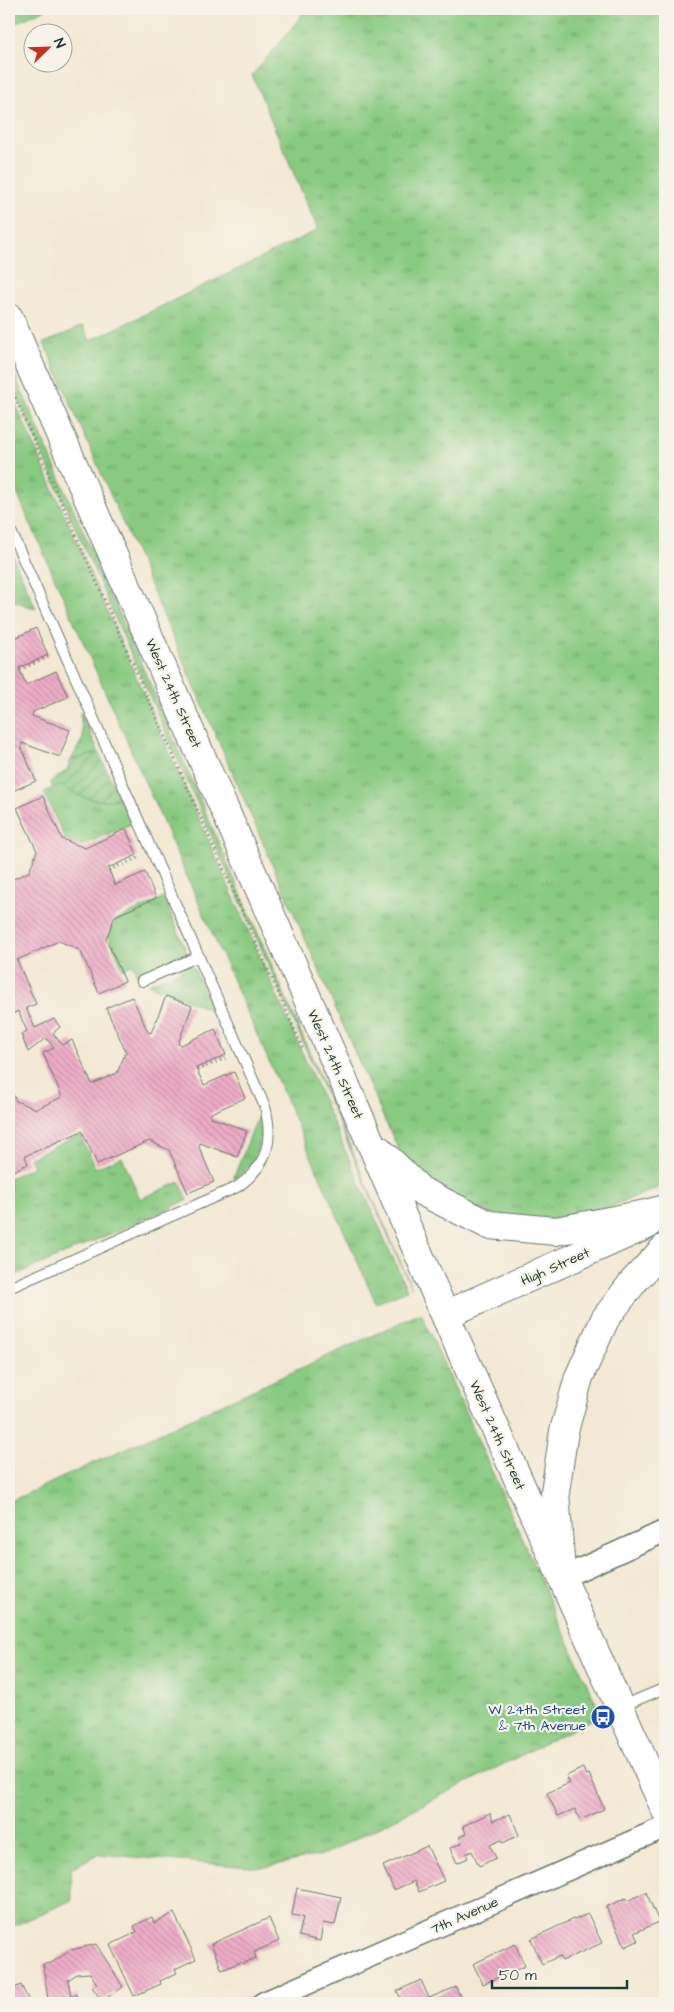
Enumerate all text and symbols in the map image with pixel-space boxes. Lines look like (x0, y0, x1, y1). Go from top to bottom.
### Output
north arrow (22, 22, 72, 72)
text: N (48, 35, 70, 51)
street label: West 24th Street (140, 635, 206, 752)
street label: West 24th Street (302, 1006, 368, 1123)
street label: High Street (518, 1243, 593, 1291)
street label: West 24th Street (464, 1377, 530, 1494)
place label: W 24th Street & 7th Avenue (488, 1700, 586, 1736)
bus stop icon: W 24th Street & 7th Avenue (590, 1704, 616, 1730)
street label: 7th Avenue (427, 1892, 502, 1940)
scale bar (492, 1957, 626, 1989)
text: 50 m (499, 1965, 537, 1986)

